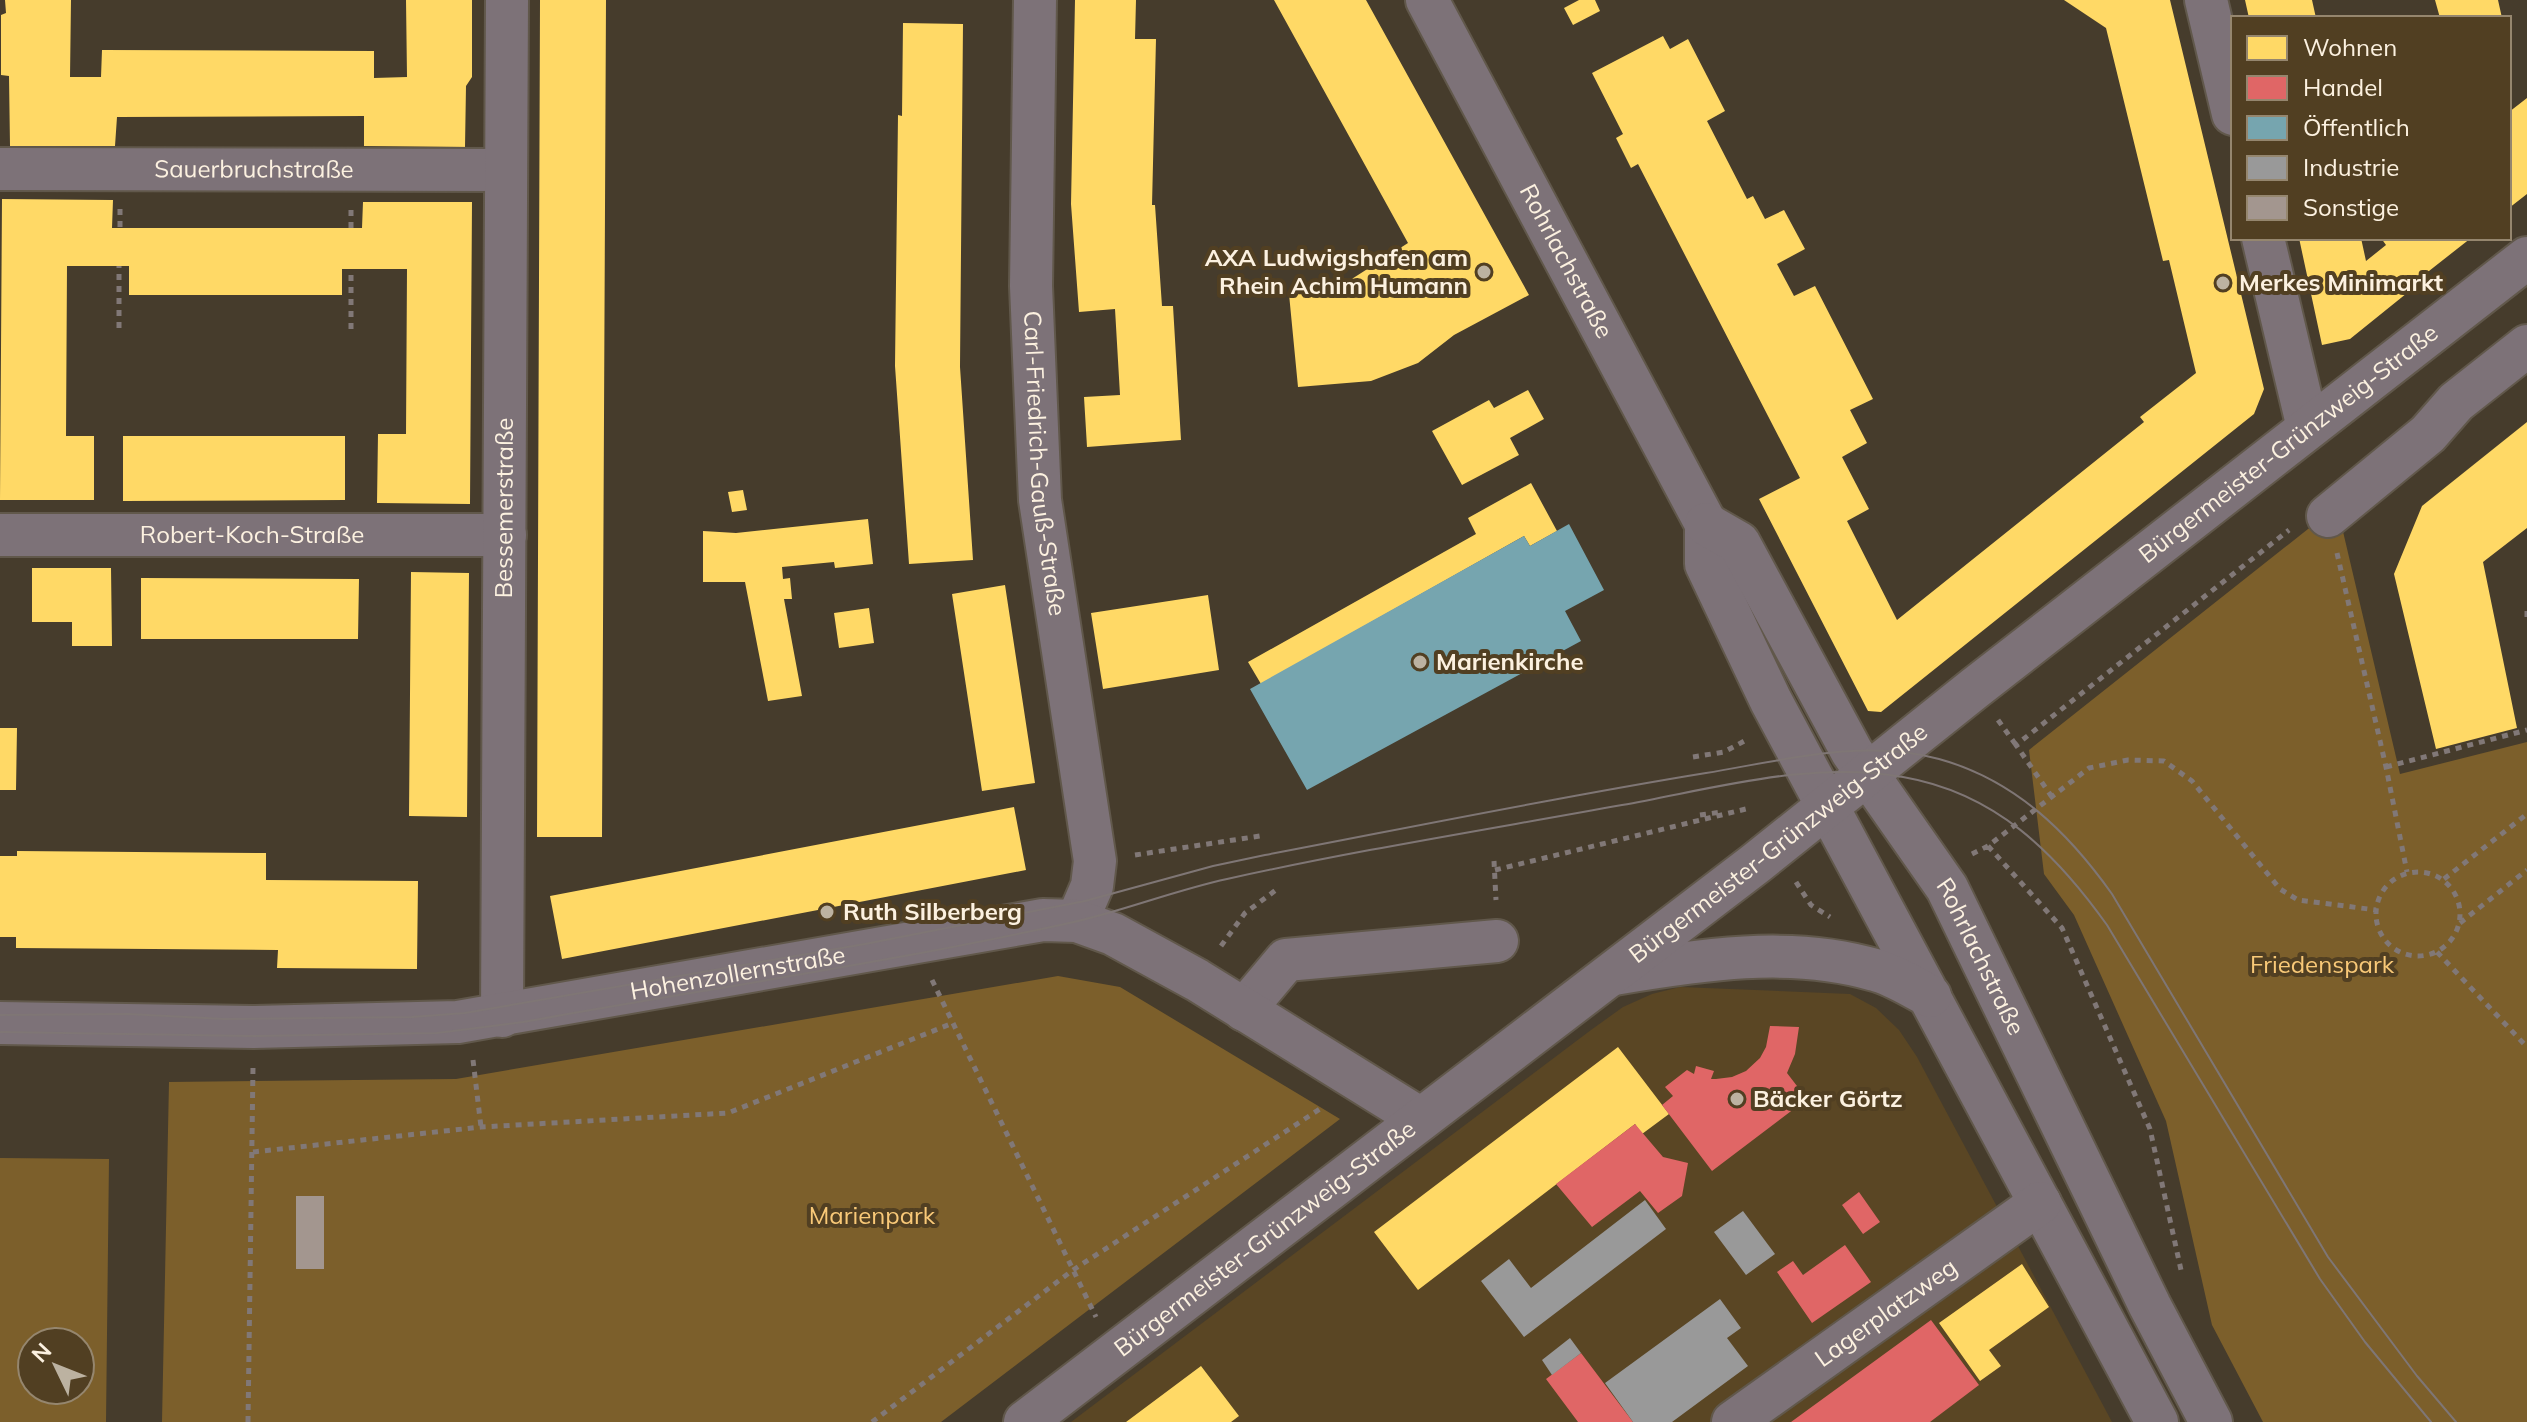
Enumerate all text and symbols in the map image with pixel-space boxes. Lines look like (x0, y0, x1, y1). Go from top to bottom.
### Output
legend (2231, 16, 2511, 240)
text: Wohnen (2303, 32, 2397, 62)
text: Handel (2303, 72, 2383, 102)
text: Öffentlich (2303, 112, 2410, 142)
text: Industrie (2303, 152, 2399, 182)
street label: Sauerbruchstraße (154, 153, 354, 184)
street label: Rohrlachstraße (1514, 179, 1620, 343)
text: Sonstige (2303, 192, 2399, 222)
place label: AXA Ludwigshafen am Rhein Achim Humann (1205, 242, 1468, 300)
marker: AXA Ludwigshafen am Rhein Achim Humann (1475, 263, 1493, 281)
place label: Merkes Minimarkt (2239, 267, 2443, 297)
marker: Merkes Minimarkt (2214, 274, 2232, 292)
street label: Carl-Friedrich-Gauß-Straße (1018, 310, 1073, 618)
street label: Bürgermeister-Grünzweig-Straße (2132, 317, 2444, 569)
street label: Bessemerstraße (488, 418, 519, 598)
street label: Robert-Koch-Straße (140, 519, 364, 549)
place label: Marienkirche (1436, 646, 1584, 676)
marker: Marienkirche (1411, 653, 1429, 671)
street label: Bürgermeister-Grünzweig-Straße (1623, 716, 1933, 969)
street label: Rohrlachstraße (1930, 872, 2032, 1040)
place label: Ruth Silberberg (843, 896, 1022, 926)
marker: Ruth Silberberg (818, 903, 836, 921)
street label: Hohenzollernstraße (628, 939, 847, 1006)
park label: Friedenspark (2250, 949, 2395, 979)
place label: Bäcker Görtz (1753, 1083, 1903, 1113)
marker: Bäcker Görtz (1728, 1090, 1746, 1108)
street label: Bürgermeister-Grünzweig-Straße (1108, 1113, 1421, 1362)
park label: Marienpark (809, 1200, 936, 1230)
street label: Lagerplatzweg (1809, 1251, 1962, 1373)
north arrow (16, 1326, 96, 1406)
text: N (25, 1337, 57, 1368)

